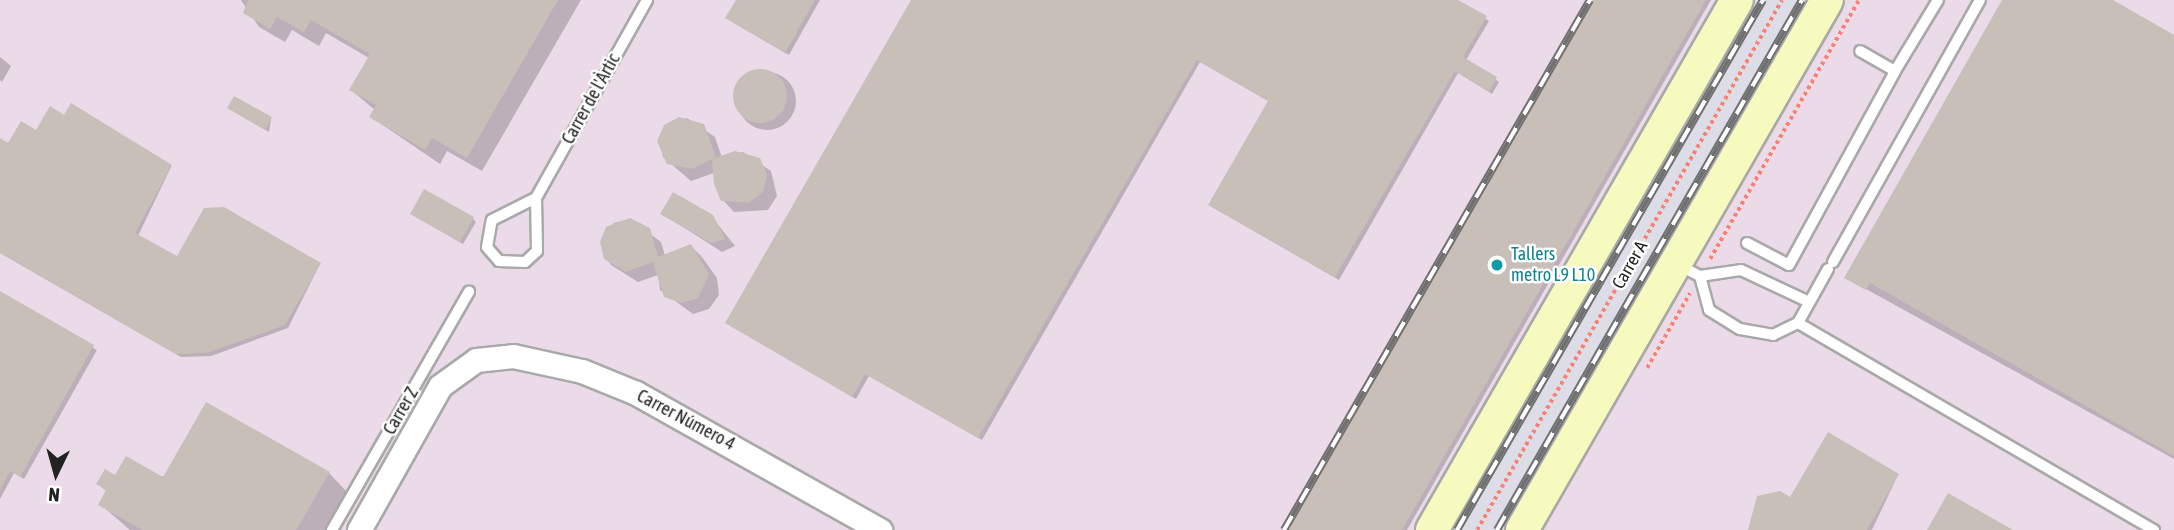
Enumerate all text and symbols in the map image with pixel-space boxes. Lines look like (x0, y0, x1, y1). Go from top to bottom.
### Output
street label: Carrer de l'Àrtic (557, 50, 625, 148)
street label: Carrer A (1608, 237, 1652, 293)
place label: Tallers metro L9 L10 (1511, 244, 1595, 286)
marker: Tallers metro L9 L10 (1489, 257, 1505, 273)
street label: Carrer Z (379, 383, 423, 439)
street label: Carrer Número 4 (633, 385, 739, 455)
north arrow (21, 439, 91, 509)
text: N (48, 483, 61, 506)

